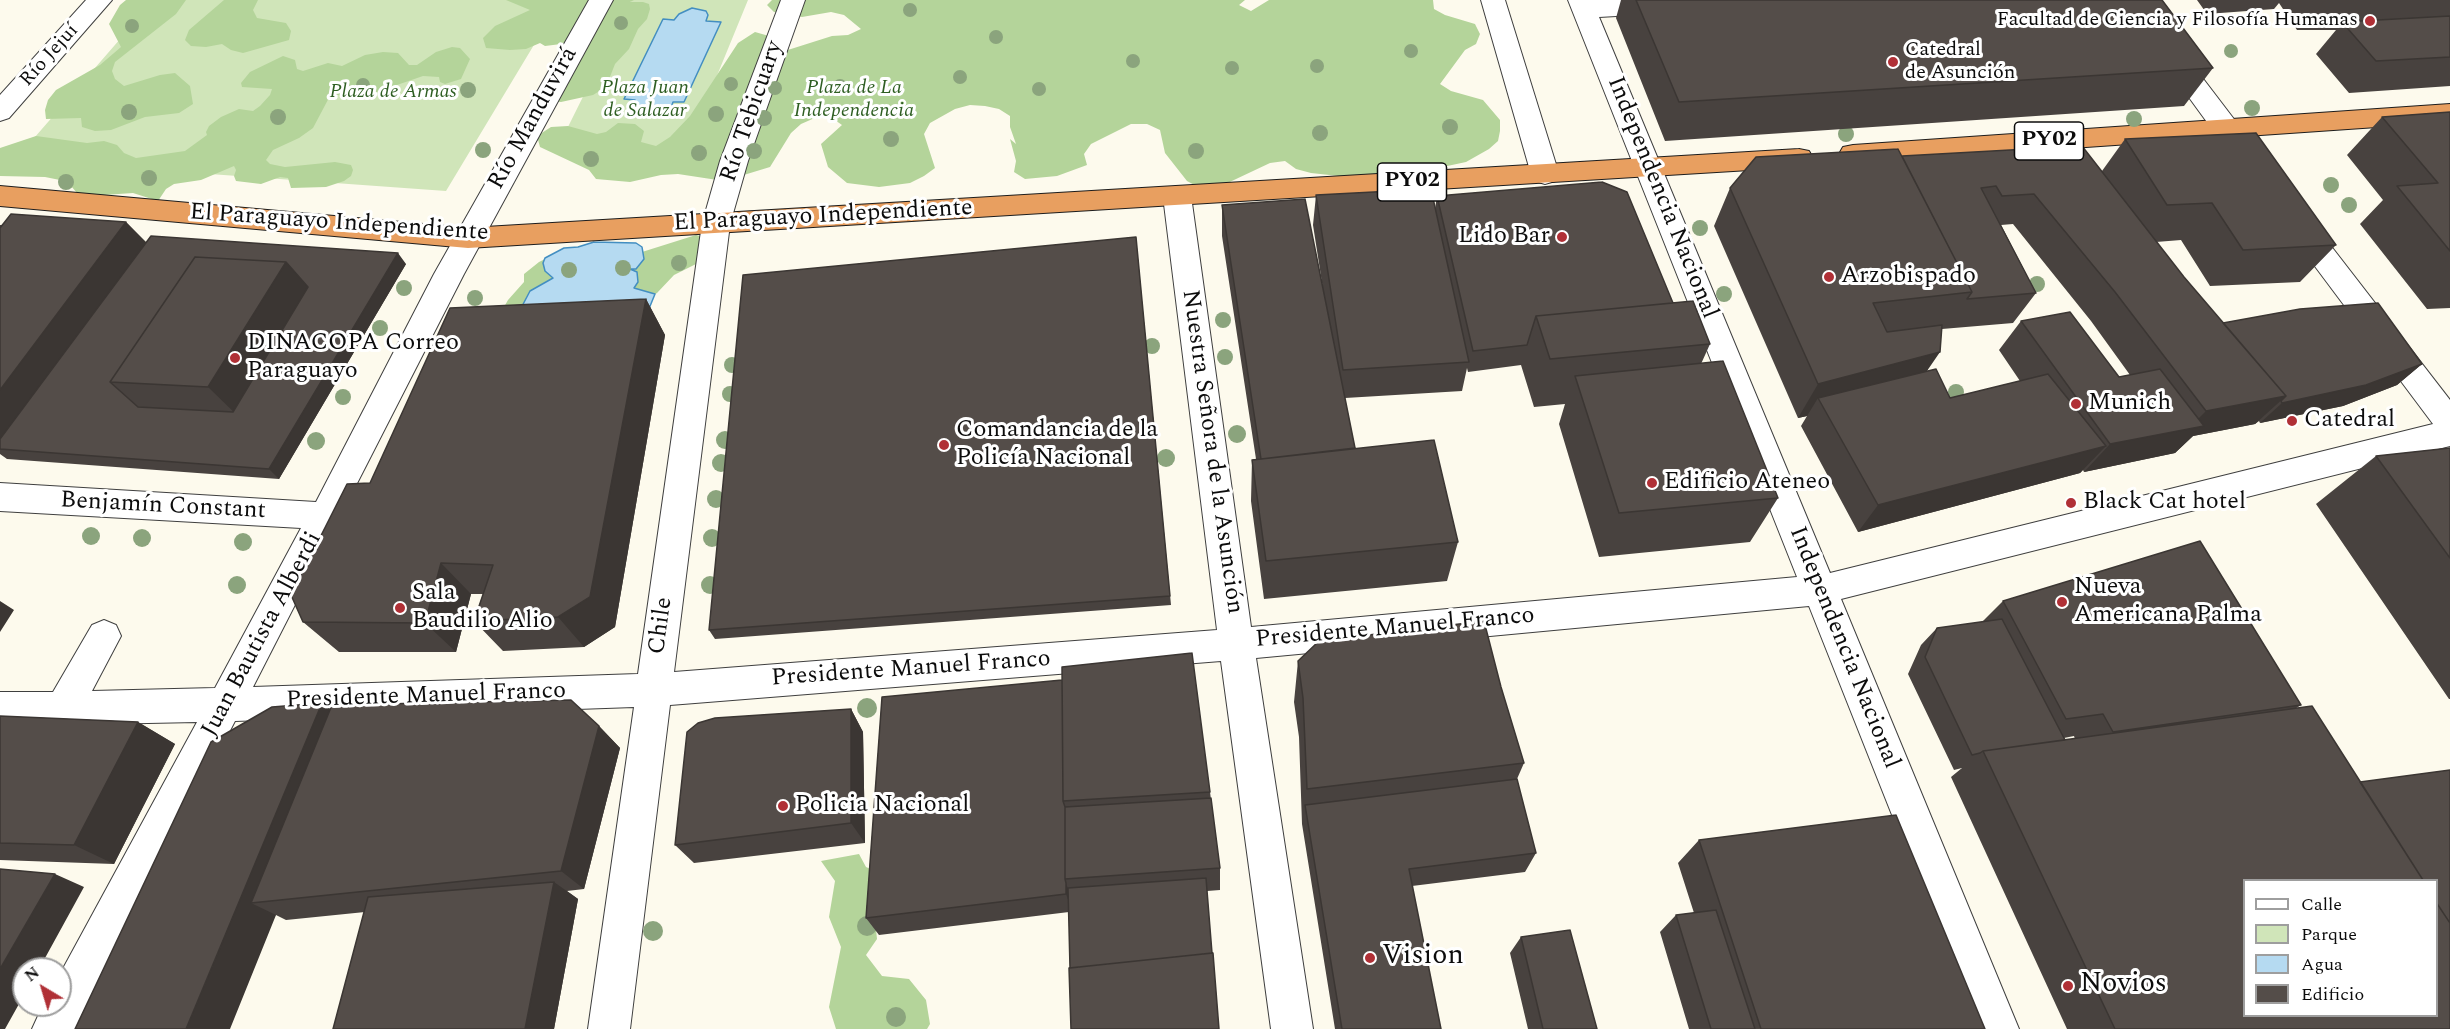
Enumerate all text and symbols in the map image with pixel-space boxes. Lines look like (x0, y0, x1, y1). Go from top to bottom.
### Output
place label: Facultad de Ciencia y Filosofía Humanas (1997, 9, 2358, 33)
marker: Facultad de Ciencia y Filosofía Humanas (2363, 14, 2377, 28)
street label: Río Jejuí (16, 20, 84, 92)
street label: Río Tebicuary (715, 38, 791, 186)
place label: Catedral de Asunción (1905, 39, 2015, 86)
street label: Río Manduvirá (483, 43, 585, 195)
marker: Catedral de Asunción (1886, 55, 1900, 69)
street label: Independencia Nacional (1599, 73, 1723, 323)
park label: Plaza Juan de Salazar (601, 77, 689, 124)
park label: Plaza de La Independencia (794, 77, 914, 124)
park label: Plaza de Armas (329, 81, 457, 105)
road number: PY02 (2014, 122, 2084, 160)
road number: PY02 (1378, 163, 1446, 201)
street label: El Paraguayo Independiente (673, 195, 973, 239)
street label: El Paraguayo Independiente (189, 199, 489, 249)
place label: Lido Bar (1458, 223, 1550, 251)
marker: Lido Bar (1555, 230, 1569, 244)
place label: Arzobispado (1841, 263, 1976, 291)
marker: Arzobispado (1822, 270, 1836, 284)
street label: Nuestra Señora de la Asunción (1174, 288, 1248, 616)
place label: DINACOPA Correo Paraguayo (247, 330, 459, 386)
marker: DINACOPA Correo Paraguayo (228, 351, 242, 365)
place label: Munich (2088, 390, 2171, 418)
marker: Munich (2069, 397, 2083, 411)
place label: Catedral (2304, 407, 2395, 435)
marker: Catedral (2285, 414, 2299, 428)
place label: Comandancia de la Policía Nacional (956, 417, 1158, 473)
marker: Comandancia de la Policía Nacional (937, 438, 951, 452)
place label: Edificio Ateneo (1664, 469, 1830, 497)
marker: Edificio Ateneo (1645, 476, 1659, 490)
street label: Benjamín Constant (59, 487, 267, 527)
place label: Black Cat hotel (2083, 489, 2246, 517)
marker: Black Cat hotel (2064, 496, 2078, 510)
street label: Independencia Nacional (1781, 523, 1905, 773)
street label: Juan Bautista Alberdi (197, 528, 329, 742)
place label: Nueva Americana Palma (2074, 574, 2262, 630)
place label: Sala Baudilio Alio (412, 580, 553, 636)
marker: Nueva Americana Palma (2055, 595, 2069, 609)
street label: Chile (644, 596, 680, 656)
marker: Sala Baudilio Alio (393, 601, 407, 615)
street label: Presidente Manuel Franco (1254, 602, 1536, 656)
street label: Presidente Manuel Franco (770, 646, 1052, 694)
street label: Presidente Manuel Franco (286, 678, 566, 716)
place label: Policia Nacional (795, 792, 969, 820)
marker: Policia Nacional (776, 799, 790, 813)
legend (2243, 879, 2438, 1017)
text: Calle (2301, 891, 2342, 918)
text: Parque (2301, 921, 2357, 948)
place label: Vision (1382, 941, 1464, 975)
marker: Vision (1363, 951, 1377, 965)
text: Agua (2301, 951, 2343, 978)
north arrow (12, 957, 72, 1017)
text: N (20, 961, 45, 988)
place label: Novios (2080, 969, 2167, 1003)
marker: Novios (2061, 979, 2075, 993)
text: Edificio (2301, 981, 2364, 1008)

